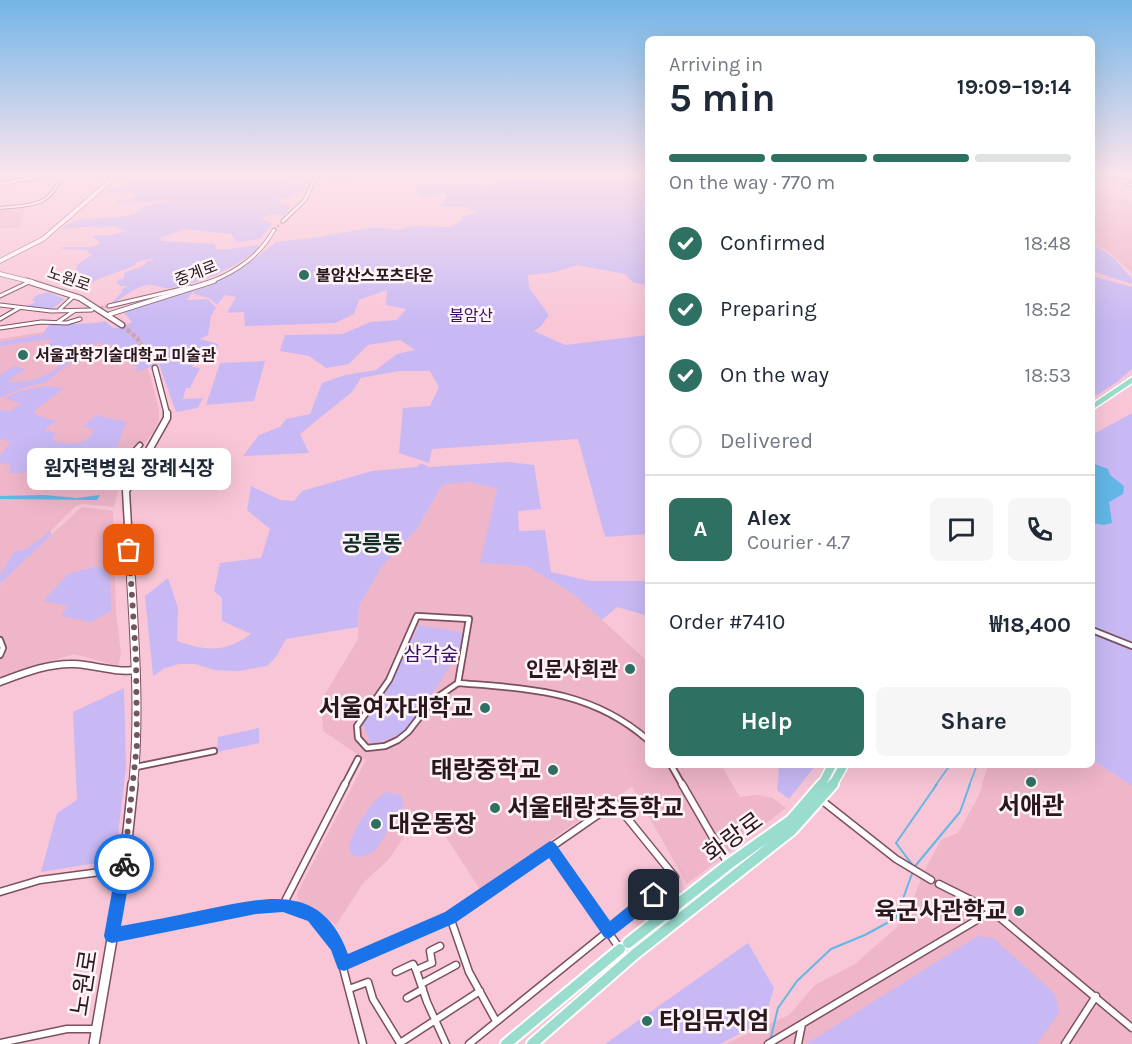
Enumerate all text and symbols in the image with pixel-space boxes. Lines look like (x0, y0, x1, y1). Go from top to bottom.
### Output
text: Arriving in (669, 53, 763, 76)
text: 19:09–19:14 (957, 74, 1071, 100)
text: 5 min (669, 75, 776, 121)
text: On the way · 770 m (669, 171, 835, 194)
icon: check (669, 227, 702, 260)
text: Confirmed (720, 230, 826, 256)
text: 18:48 (1024, 232, 1071, 255)
street label: 중계로 (172, 256, 220, 290)
street label: 노원로 (45, 263, 93, 295)
place label: 불암산스포츠타운 (316, 266, 434, 285)
marker: 불암산스포츠타운 (297, 268, 311, 282)
icon: check (669, 293, 702, 326)
text: Preparing (720, 296, 817, 322)
text: 18:52 (1025, 298, 1071, 321)
park label: 불암산 (449, 306, 493, 325)
place label: 서울과학기술대학교 미술관 (35, 346, 216, 365)
marker: 서울과학기술대학교 미술관 (16, 348, 30, 362)
icon: check (669, 359, 702, 392)
text: On the way (720, 362, 829, 388)
text: 18:53 (1024, 364, 1071, 387)
text: Delivered (720, 428, 813, 454)
callout: 원자력병원 장례식장 (27, 448, 231, 490)
text: 원자력병원 장례식장 (44, 457, 214, 480)
button: chat (930, 498, 993, 561)
button: phone (1008, 498, 1071, 561)
text: Alex (747, 505, 791, 531)
text: A (694, 516, 707, 542)
pin (103, 524, 154, 575)
district label: 공릉동 (342, 531, 402, 557)
text: Courier · 4.7 (747, 531, 850, 554)
icon: bag (112, 533, 145, 566)
text: Order #7410 (669, 609, 785, 635)
text: ₩18,400 (989, 612, 1071, 638)
park label: 삼각숲 (403, 643, 459, 666)
place label: 인문사회관 (526, 658, 619, 681)
marker: 인문사회관 (623, 662, 637, 676)
button: Help (669, 687, 864, 756)
button: Share (876, 687, 1071, 756)
place label: 서울여자대학교 (318, 694, 473, 722)
marker: 서울여자대학교 (478, 701, 492, 715)
place label: 태랑중학교 (431, 756, 541, 784)
marker: 태랑중학교 (546, 763, 560, 777)
marker: 서애관 (1024, 775, 1038, 789)
place label: 서애관 (998, 792, 1064, 820)
place label: 서울태랑초등학교 (507, 794, 684, 822)
marker: 서울태랑초등학교 (488, 801, 502, 815)
street label: 화랑로 (698, 806, 768, 868)
place label: 대운동장 (388, 810, 476, 838)
marker: 대운동장 (369, 817, 383, 831)
courier (94, 834, 154, 894)
icon: bike (108, 848, 141, 881)
pin (628, 869, 679, 920)
icon: home (637, 878, 670, 911)
place label: 육군사관학교 (875, 897, 1007, 925)
marker: 육군사관학교 (1012, 904, 1026, 918)
street label: 노원로 (65, 948, 103, 1018)
place label: 타임뮤지엄 (659, 1007, 769, 1035)
marker: 타임뮤지엄 (640, 1014, 654, 1028)

